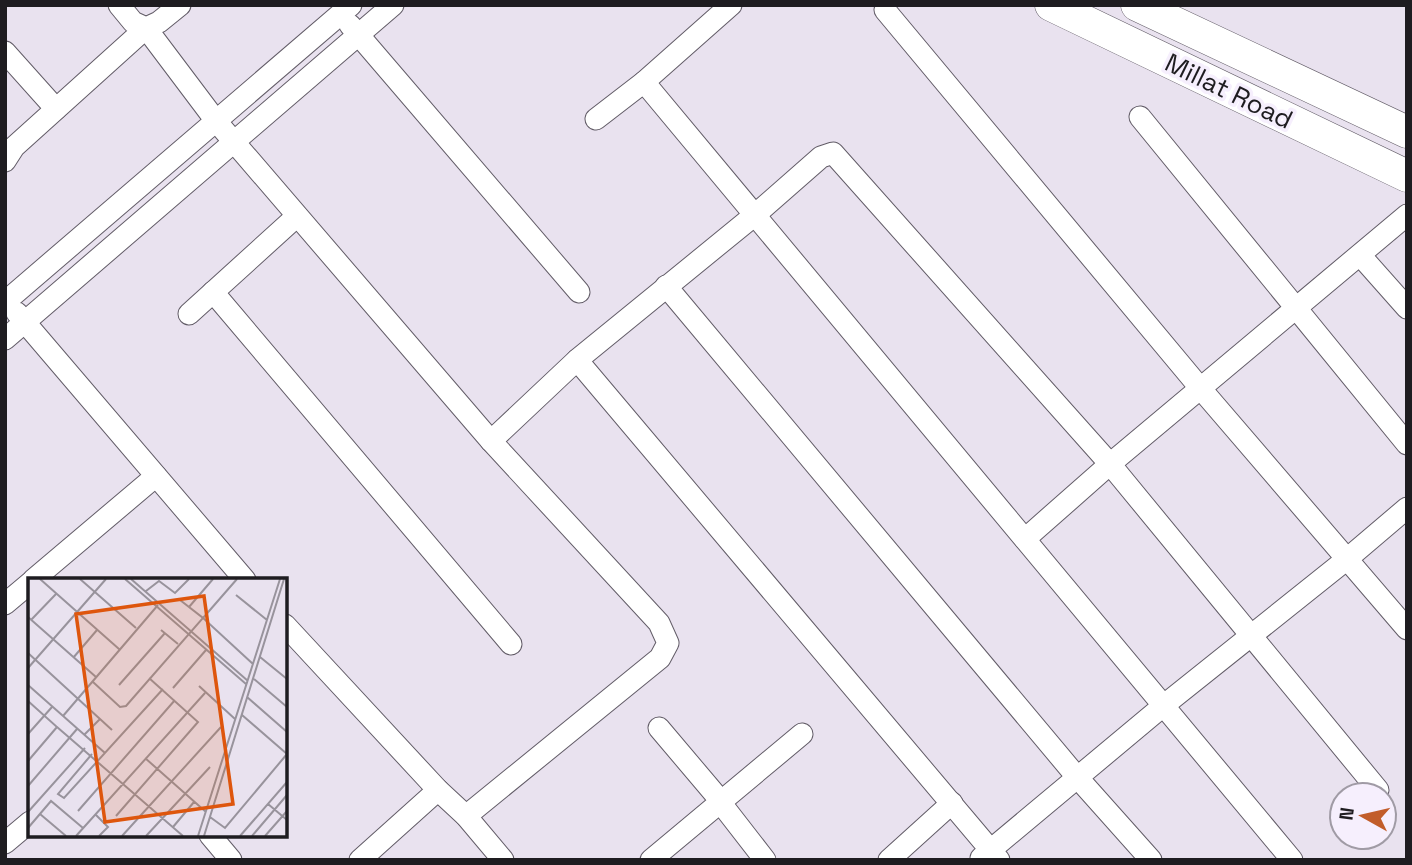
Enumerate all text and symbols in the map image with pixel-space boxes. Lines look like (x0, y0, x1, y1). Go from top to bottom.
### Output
street label: Millat Road (1159, 45, 1299, 137)
inset map (28, 578, 287, 837)
north arrow (1328, 781, 1398, 851)
text: N (1333, 806, 1360, 822)

